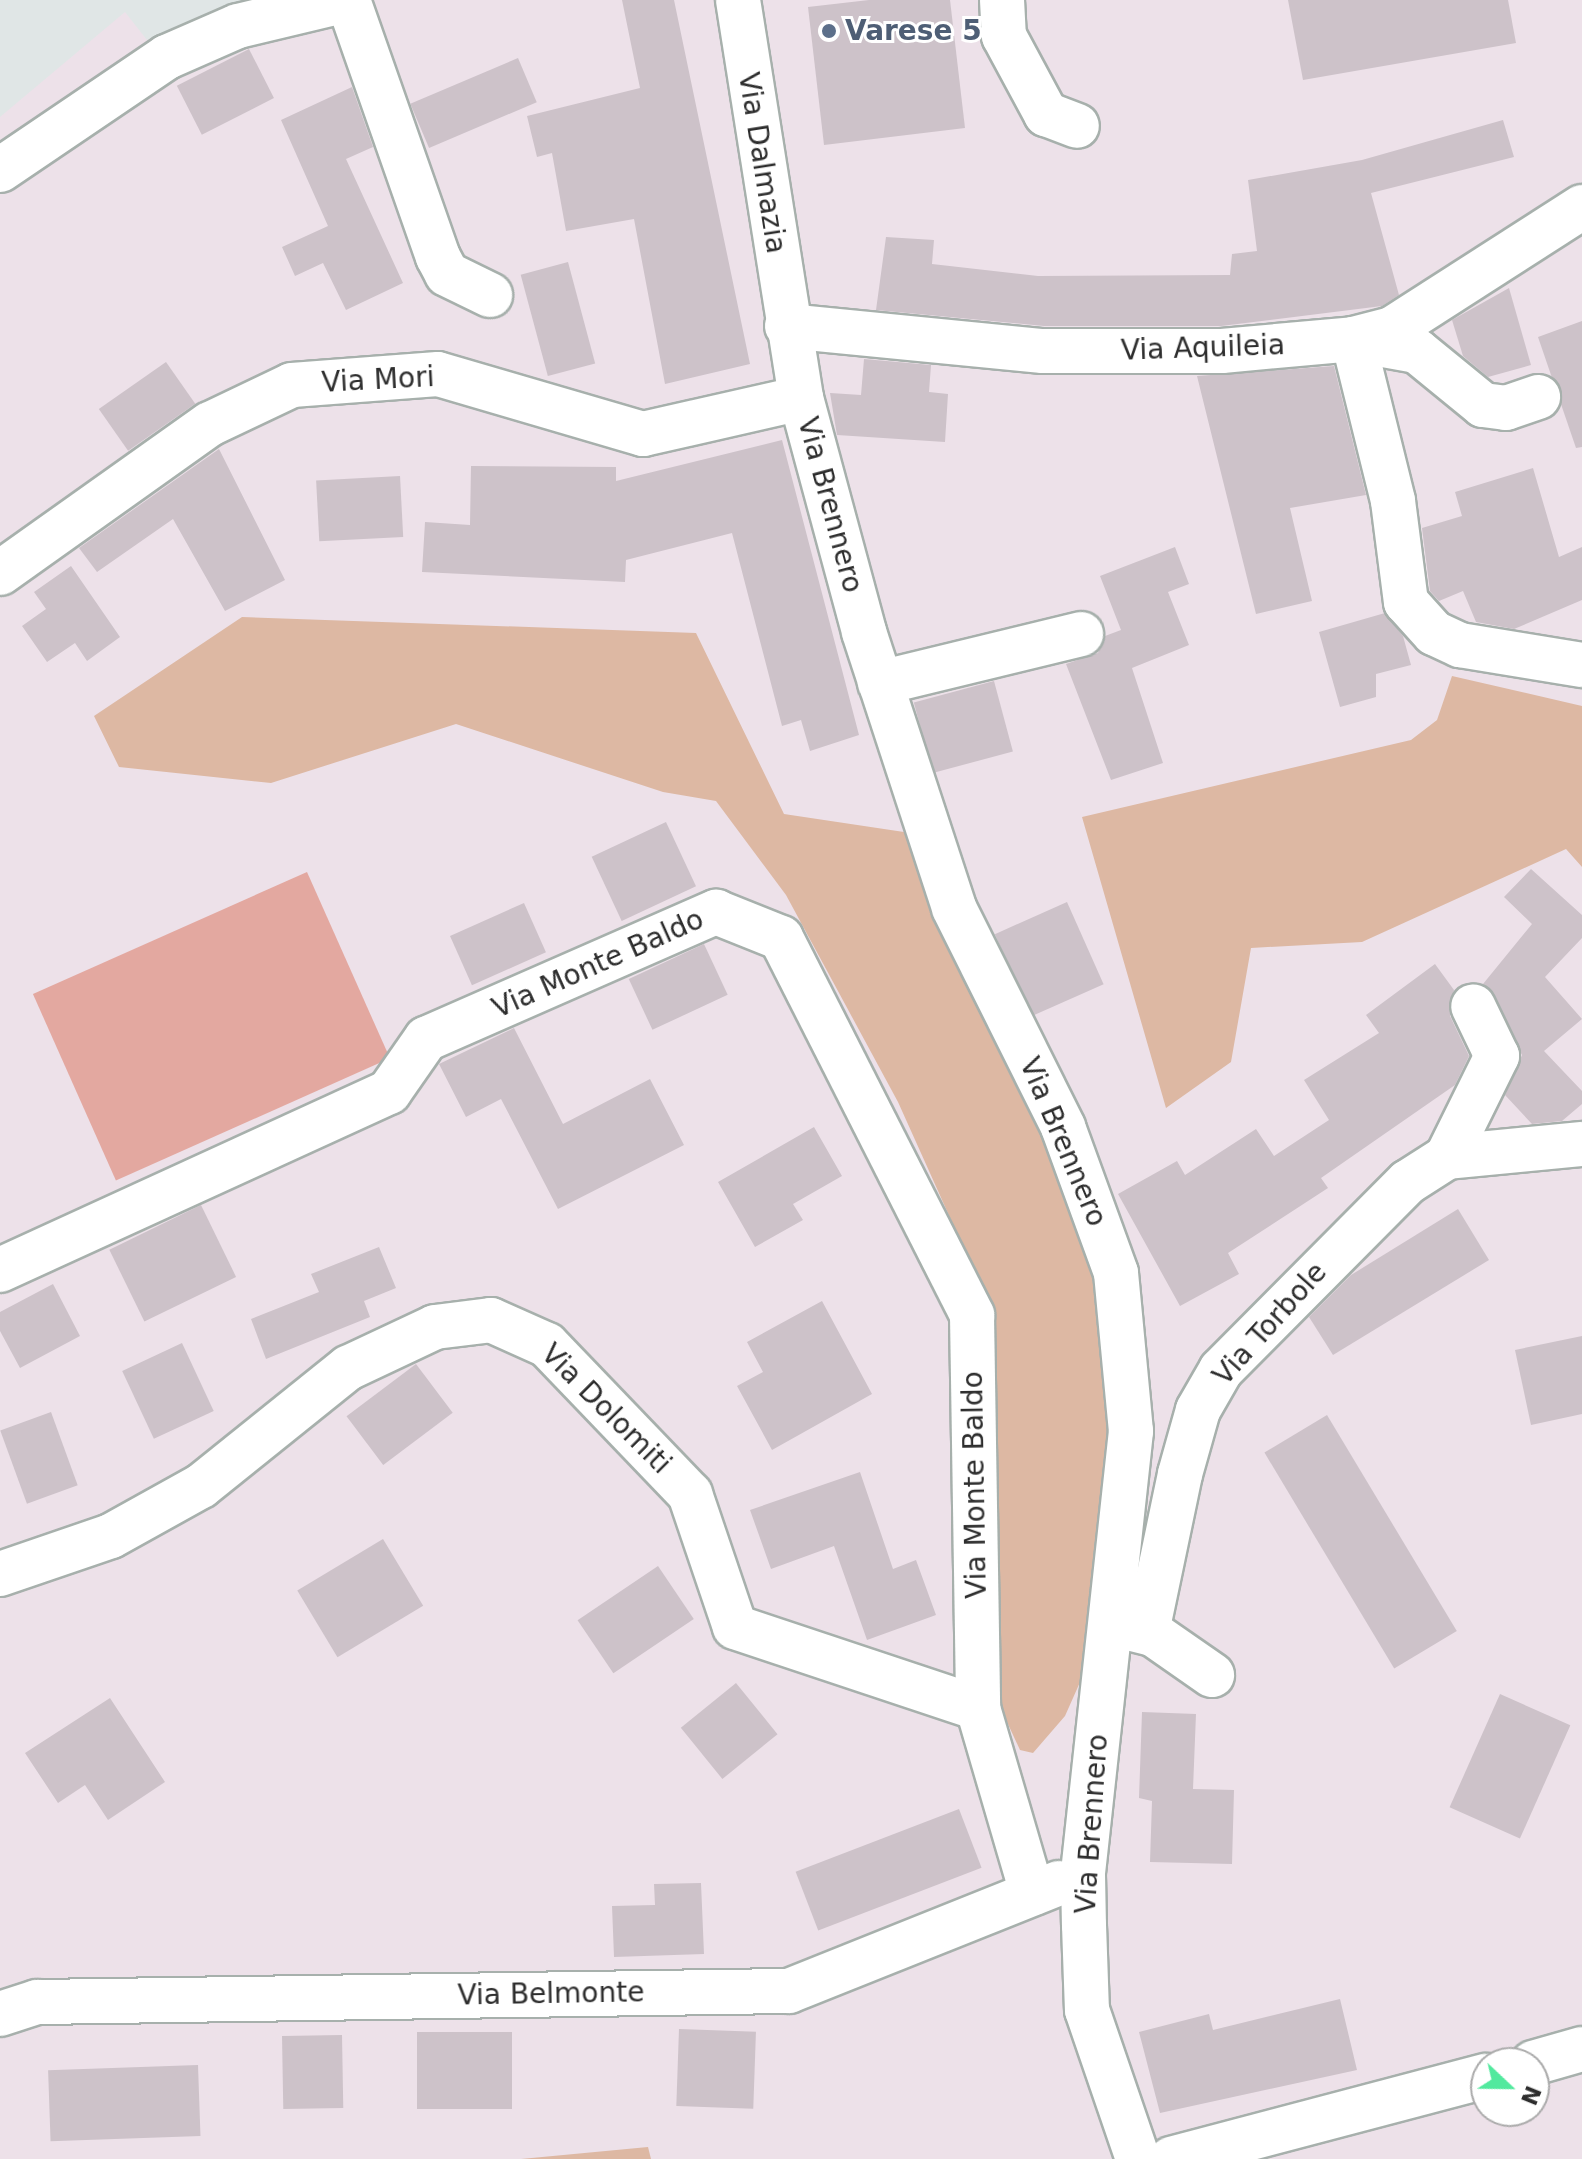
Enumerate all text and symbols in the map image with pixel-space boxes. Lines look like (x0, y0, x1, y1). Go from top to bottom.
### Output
place label: Varese 5 (845, 14, 982, 48)
marker: Varese 5 (820, 22, 838, 40)
street label: Via Dalmazia (731, 70, 793, 256)
street label: Via Aquileia (1120, 328, 1286, 368)
street label: Via Mori (321, 360, 435, 400)
street label: Via Brennero (790, 413, 870, 597)
street label: Via Monte Baldo (487, 902, 709, 1026)
street label: Via Brennero (1012, 1052, 1114, 1232)
street label: Via Torbole (1206, 1256, 1334, 1392)
street label: Via Dolomiti (534, 1337, 678, 1481)
street label: Via Monte Baldo (956, 1371, 994, 1599)
street label: Via Brennero (1069, 1733, 1115, 1915)
street label: Via Belmonte (457, 1976, 645, 2012)
north arrow (1470, 2047, 1550, 2127)
text: N (1516, 2082, 1546, 2109)

